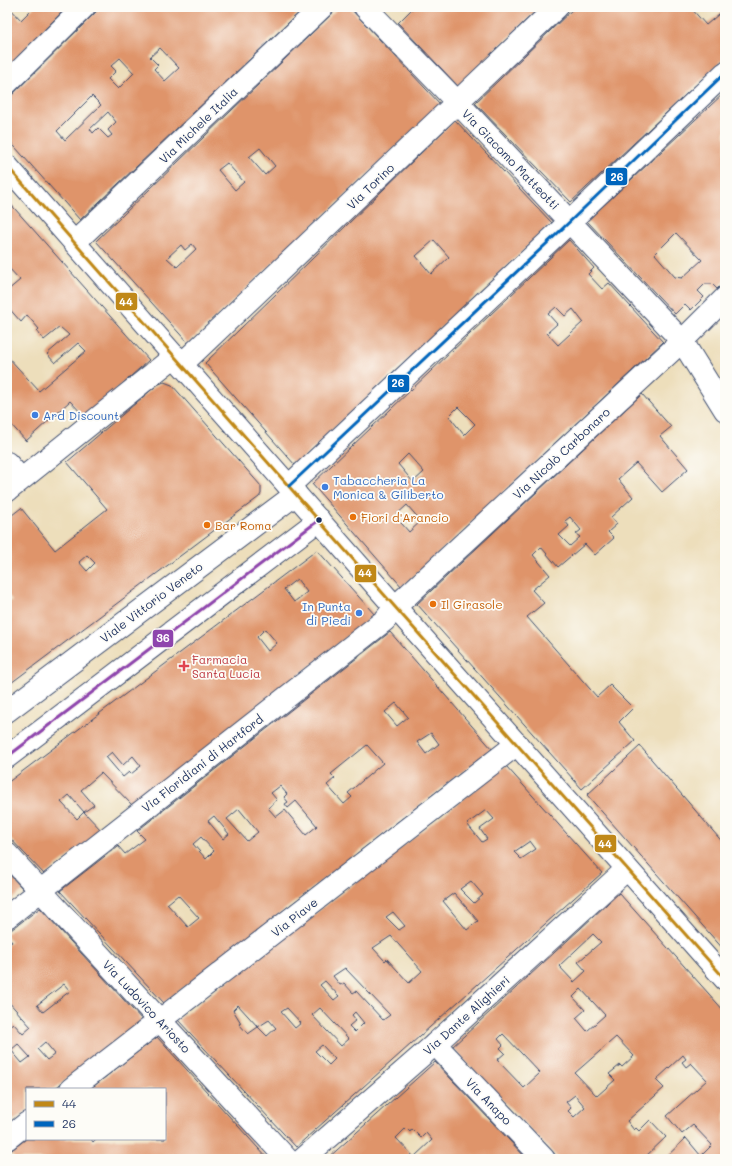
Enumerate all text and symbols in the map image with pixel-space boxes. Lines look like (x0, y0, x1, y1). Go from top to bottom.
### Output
street label: Via Michele Italia (155, 83, 241, 167)
street label: Via Giacomo Matteotti (459, 105, 563, 213)
street label: Via Torino (343, 159, 397, 213)
line badge: 26 (605, 167, 628, 186)
text: 26 (611, 169, 624, 184)
line badge: 44 (115, 292, 138, 311)
text: 44 (119, 294, 133, 309)
line badge: 26 (387, 374, 410, 393)
text: 26 (392, 375, 405, 390)
street label: Via Nicolò Carbonaro (509, 404, 613, 502)
place label: Ard Discount (43, 407, 119, 423)
marker: Ard Discount (30, 410, 40, 420)
place label: Tabaccheria La Monica & Giliberto (333, 472, 444, 502)
marker: Tabaccheria La Monica & Giliberto (320, 482, 330, 492)
place label: Fiori d'Arancio (361, 509, 449, 525)
marker: Fiori d'Arancio (348, 512, 358, 522)
unlabelled marker (314, 515, 324, 525)
place label: Bar Roma (215, 517, 272, 533)
marker: Bar Roma (202, 520, 212, 530)
street label: Viale Vittorio Veneto (96, 558, 206, 646)
line badge: 44 (354, 564, 377, 583)
text: 44 (358, 565, 372, 580)
place label: Il Girasole (441, 596, 503, 612)
place label: In Punta di Piedi (302, 598, 351, 628)
marker: Il Girasole (428, 599, 438, 609)
marker: In Punta di Piedi (354, 608, 364, 618)
line badge: 36 (152, 629, 174, 648)
text: 36 (156, 630, 170, 645)
place label: Farmacia Santa Lucia (192, 651, 261, 681)
marker: Farmacia Santa Lucia (179, 661, 189, 671)
street label: Via Floridiani di Hartford (138, 710, 266, 815)
line badge: 44 (594, 834, 617, 853)
text: 44 (598, 836, 612, 851)
street label: Via Piave (267, 894, 321, 940)
street label: Via Ludovico Ariosto (100, 956, 194, 1056)
street label: Via Dante Alighieri (419, 972, 513, 1058)
street label: Via Anapo (463, 1074, 515, 1128)
legend (26, 1088, 166, 1140)
text: 44 (62, 1095, 76, 1111)
text: 26 (62, 1115, 76, 1131)

